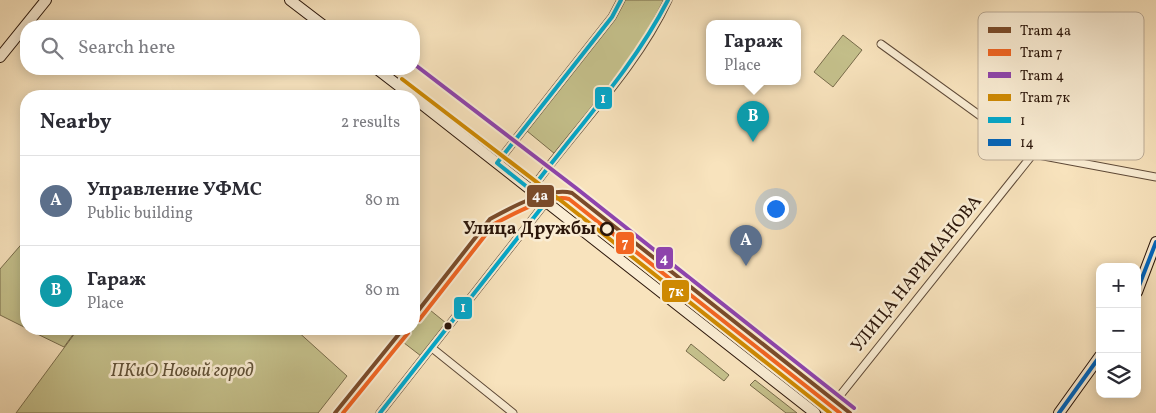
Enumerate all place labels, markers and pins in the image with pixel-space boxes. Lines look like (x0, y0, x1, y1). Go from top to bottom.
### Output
pin: B (737, 101, 769, 142)
place label: Улица Дружбы (463, 217, 596, 242)
marker: Улица Дружбы (600, 222, 614, 236)
pin: A (730, 225, 762, 266)
unlabelled marker (443, 321, 453, 331)

